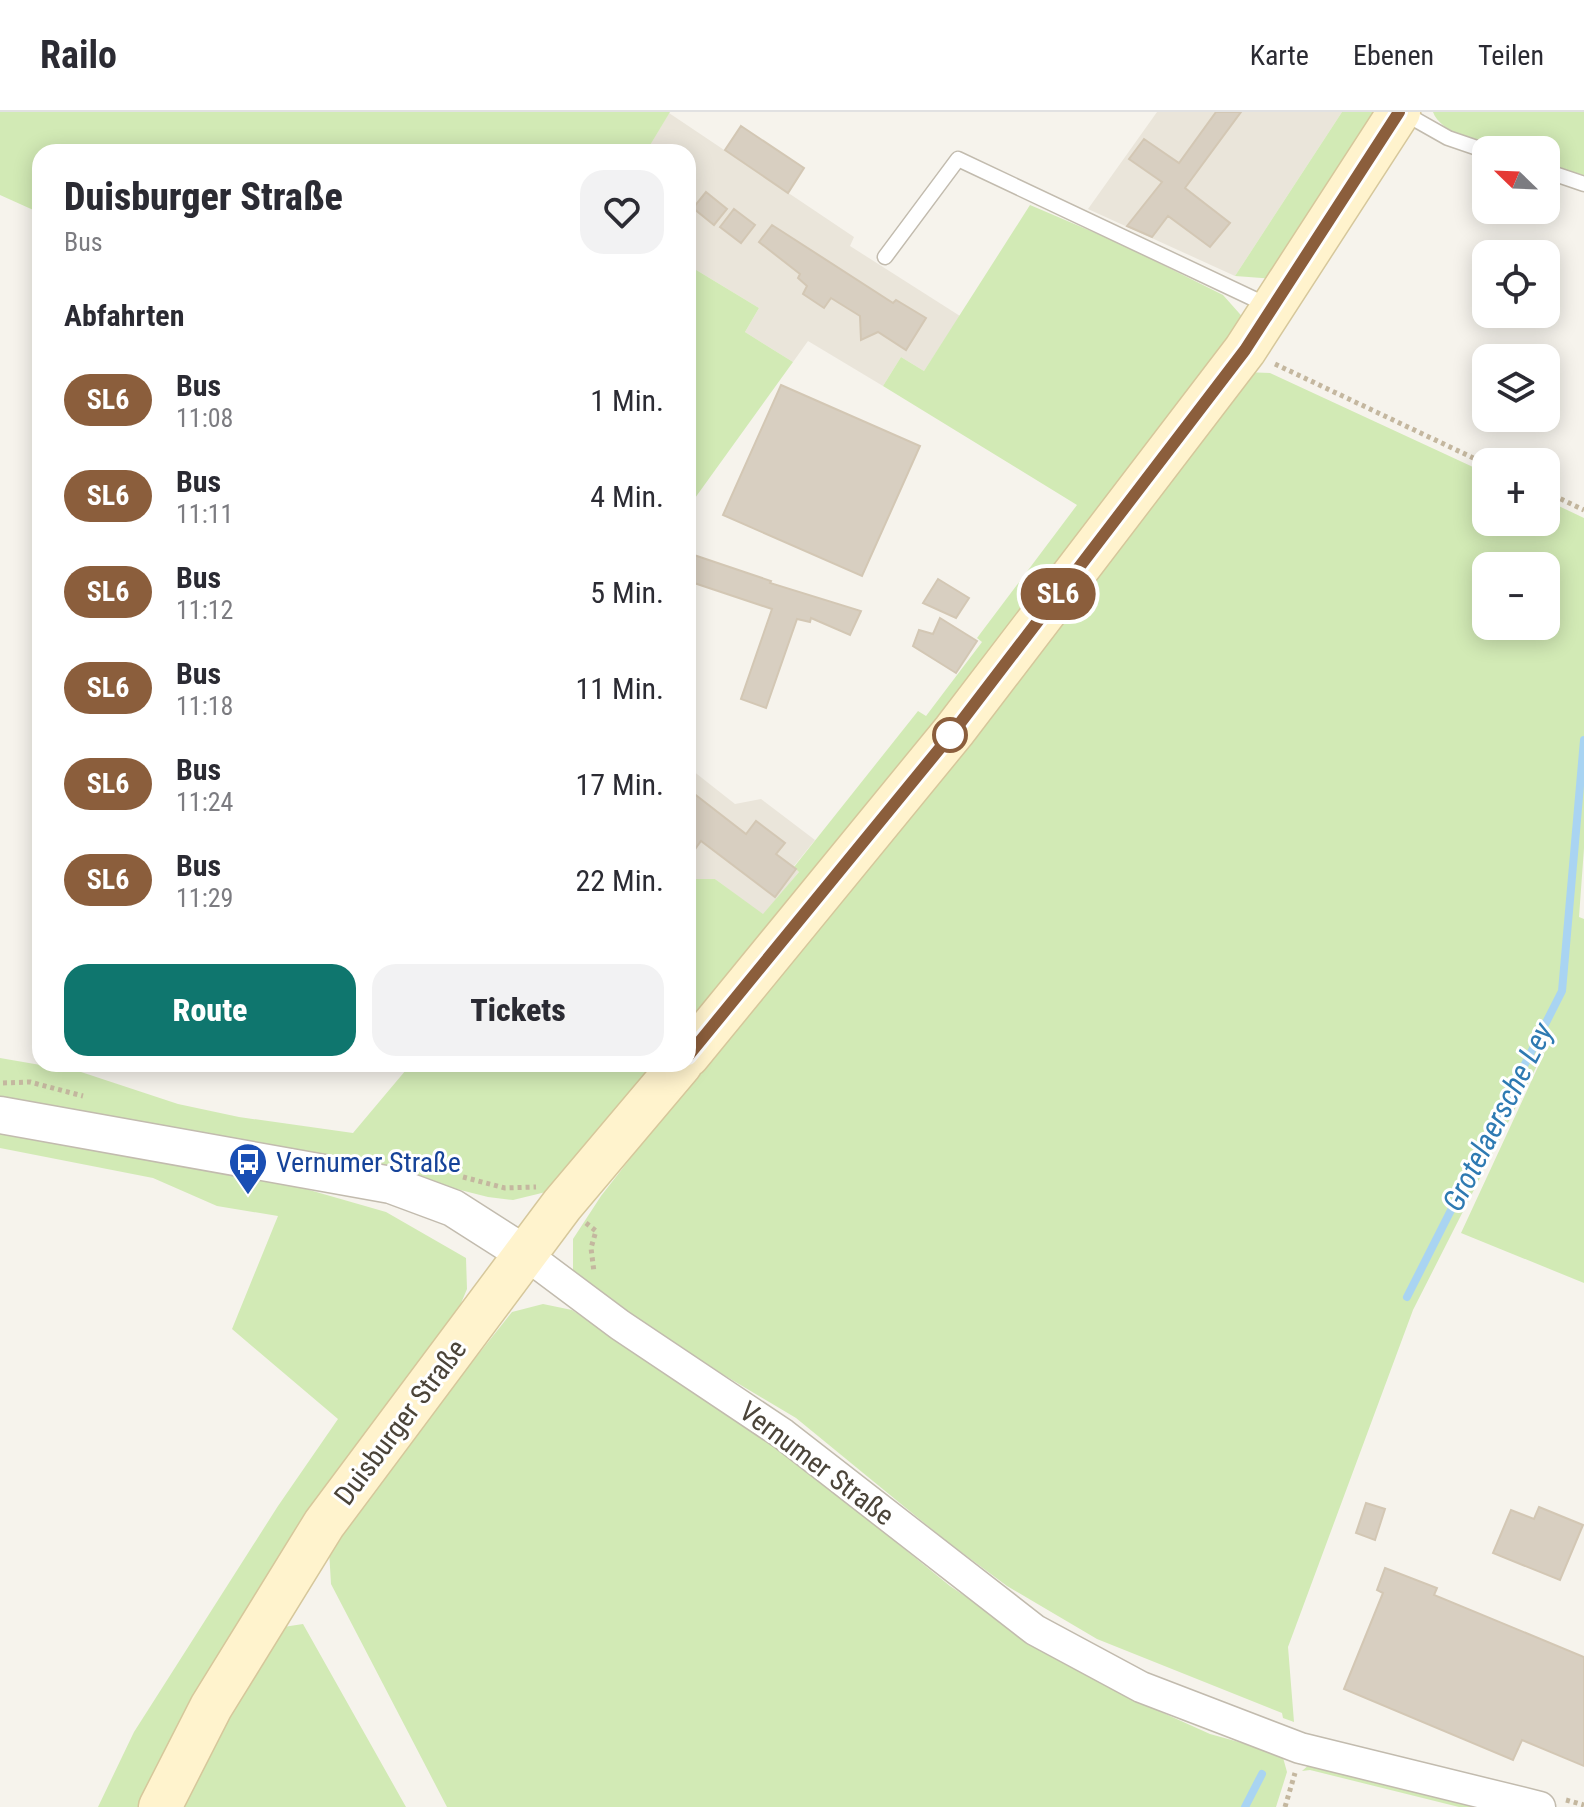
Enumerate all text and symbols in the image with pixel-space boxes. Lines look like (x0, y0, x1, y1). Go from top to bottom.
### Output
text: Railo (40, 33, 117, 77)
text: Karte (1250, 39, 1309, 72)
text: Ebenen (1353, 39, 1434, 72)
text: Teilen (1478, 39, 1544, 72)
north arrow (1472, 136, 1560, 224)
map controls (1472, 136, 1560, 640)
button: heart (580, 170, 664, 254)
text: Duisburger Straße (64, 175, 343, 219)
text: Bus (64, 227, 103, 257)
button: locate (1472, 240, 1560, 328)
text: Abfahrten (64, 298, 184, 333)
button: layers (1472, 344, 1560, 432)
text: Bus (176, 368, 221, 403)
text: SL6 (87, 383, 129, 416)
text: 1 Min. (590, 383, 664, 418)
text: 11:08 (176, 403, 233, 433)
button: + (1472, 448, 1560, 536)
text: Bus (176, 464, 221, 499)
text: SL6 (87, 479, 129, 512)
text: 4 Min. (590, 479, 664, 514)
text: 11:11 (176, 499, 233, 529)
button: − (1472, 552, 1560, 640)
text: Bus (176, 560, 221, 595)
line badge: SL6 (1012, 568, 1104, 620)
text: SL6 (87, 575, 129, 608)
text: 5 Min. (590, 575, 664, 610)
text: SL6 (1037, 577, 1079, 610)
text: 11:12 (176, 595, 233, 625)
text: Bus (176, 656, 221, 691)
text: SL6 (87, 671, 129, 704)
text: 11 Min. (576, 671, 664, 706)
text: 11:18 (176, 691, 233, 721)
unlabelled marker (933, 718, 967, 752)
text: Bus (176, 752, 221, 787)
text: SL6 (87, 767, 129, 800)
text: 17 Min. (576, 767, 664, 802)
text: 11:24 (176, 787, 233, 817)
text: Bus (176, 848, 221, 883)
text: SL6 (87, 863, 129, 896)
text: 22 Min. (576, 863, 664, 898)
text: 11:29 (176, 883, 233, 913)
button: Route (64, 964, 356, 1056)
button: Tickets (372, 964, 664, 1056)
water label: Grotelaersche Ley (1435, 1016, 1560, 1217)
bus stop icon: Vernumer Straße (227, 1141, 269, 1196)
place label: Vernumer Straße (276, 1146, 461, 1179)
street label: Duisburger Straße (328, 1333, 473, 1511)
street label: Vernumer Straße (733, 1395, 900, 1532)

